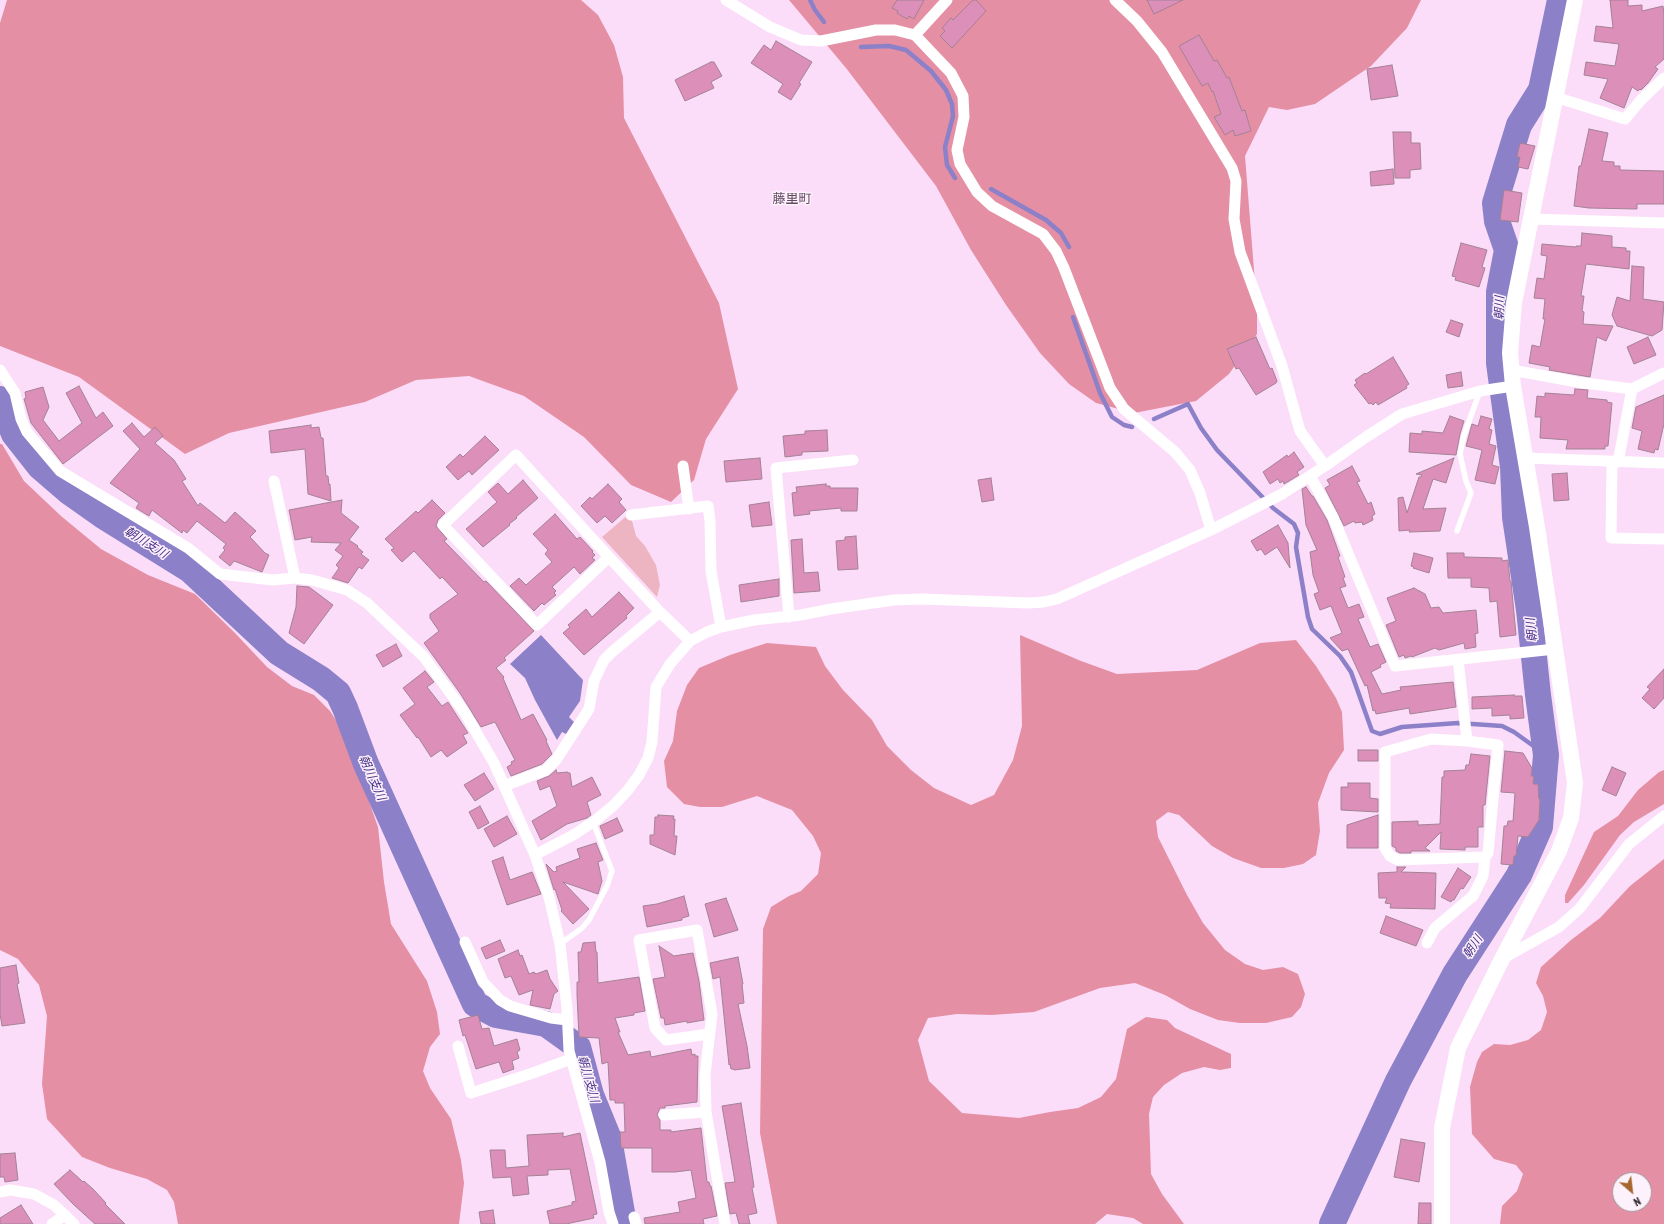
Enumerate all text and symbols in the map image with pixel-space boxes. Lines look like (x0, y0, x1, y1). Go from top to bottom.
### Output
district label: 藤里町 (773, 191, 811, 207)
water label: 朝川 (1493, 296, 1507, 320)
water label: 朝川支川 (122, 524, 170, 562)
water label: 朝川 (1523, 617, 1541, 643)
water label: 朝川支川 (356, 753, 388, 803)
water label: 朝川 (1460, 933, 1486, 961)
water label: 朝川支川 (574, 1054, 602, 1104)
north arrow (1612, 1172, 1652, 1212)
text: N (1631, 1194, 1643, 1209)

